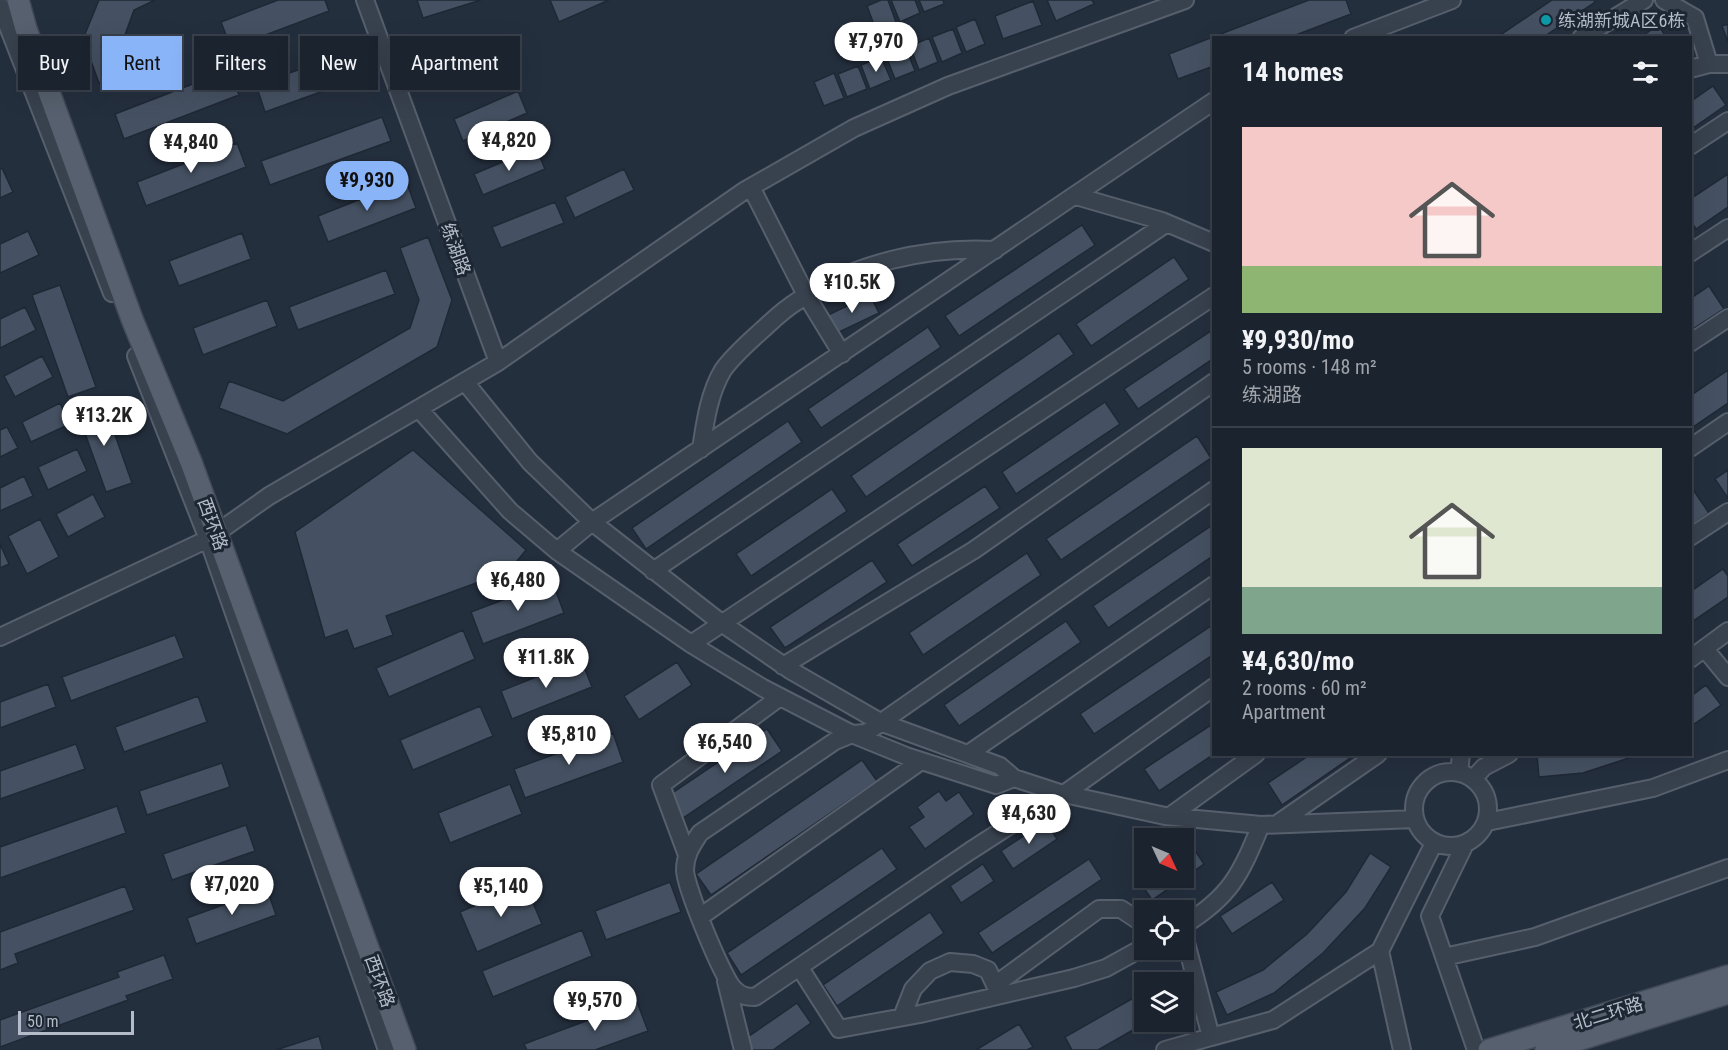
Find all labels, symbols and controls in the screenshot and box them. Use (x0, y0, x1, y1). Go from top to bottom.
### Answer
place label: 练湖新城A区6栋 (1558, 10, 1685, 31)
marker: 练湖新城A区6栋 (1539, 13, 1553, 27)
pin: ¥7,970 (827, 22, 925, 73)
text: ¥7,970 (849, 29, 903, 53)
chip: Buy (18, 36, 90, 90)
chip: Rent (102, 36, 182, 90)
chip: Filters (194, 36, 288, 90)
chip: New (300, 36, 378, 90)
chip: Apartment (390, 36, 520, 90)
icon: filters (1629, 56, 1662, 89)
text: 14 homes (1242, 57, 1344, 87)
pin: ¥4,820 (460, 121, 558, 172)
pin: ¥4,840 (142, 123, 240, 174)
text: ¥4,820 (482, 128, 536, 152)
text: ¥4,840 (164, 130, 218, 154)
pin: ¥9,930 (318, 161, 416, 212)
icon: home (1398, 166, 1506, 274)
text: ¥9,930 (340, 168, 394, 192)
street label: 练湖路 (437, 220, 475, 278)
pin: ¥10.5K (803, 263, 901, 314)
text: ¥10.5K (824, 270, 880, 294)
text: ¥9,930/mo (1242, 325, 1354, 355)
text: 5 rooms · 148 m² (1242, 355, 1377, 379)
text: 练湖路 (1242, 383, 1302, 407)
pin: ¥13.2K (55, 396, 153, 447)
text: ¥13.2K (76, 403, 132, 427)
icon: home (1398, 487, 1506, 595)
street label: 西环路 (194, 495, 232, 553)
pin: ¥6,480 (469, 561, 567, 612)
text: ¥6,480 (491, 568, 545, 592)
pin: ¥11.8K (497, 638, 595, 689)
text: ¥11.8K (518, 645, 574, 669)
text: ¥4,630/mo (1242, 646, 1354, 676)
text: 2 rooms · 60 m² (1242, 676, 1367, 700)
text: Apartment (1242, 700, 1326, 724)
pin: ¥5,810 (520, 715, 618, 766)
text: ¥5,810 (542, 722, 596, 746)
pin: ¥6,540 (676, 723, 774, 774)
text: ¥6,540 (698, 730, 752, 754)
pin: ¥4,630 (980, 794, 1078, 845)
text: ¥4,630 (1002, 801, 1056, 825)
north arrow (1134, 828, 1194, 888)
map controls (1134, 828, 1194, 1032)
pin: ¥7,020 (183, 865, 281, 916)
pin: ¥5,140 (452, 867, 550, 918)
text: ¥7,020 (205, 872, 259, 896)
text: ¥5,140 (474, 874, 528, 898)
button: locate (1134, 900, 1194, 960)
street label: 西环路 (361, 952, 399, 1010)
button: layers (1134, 972, 1194, 1032)
pin: ¥9,570 (546, 981, 644, 1032)
text: ¥9,570 (568, 988, 622, 1012)
street label: 北二环路 (1571, 992, 1645, 1034)
scale bar (18, 1008, 134, 1036)
text: 50 m (27, 1012, 59, 1031)

